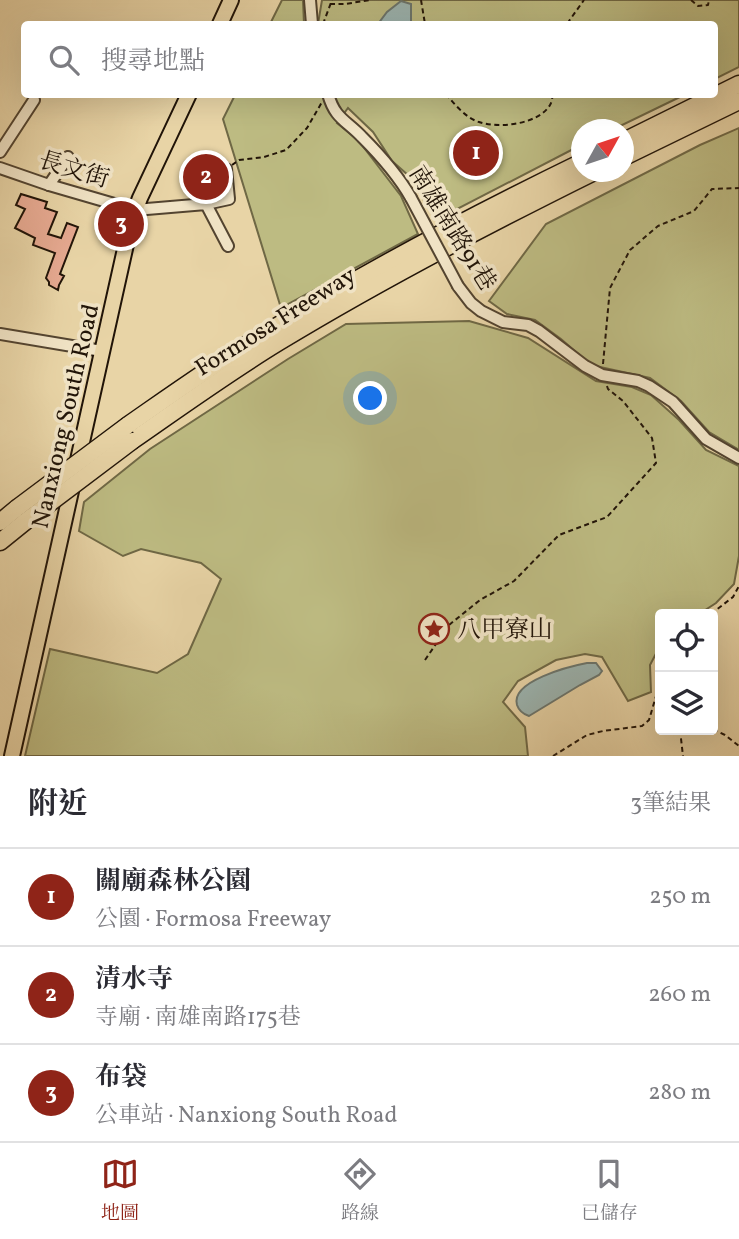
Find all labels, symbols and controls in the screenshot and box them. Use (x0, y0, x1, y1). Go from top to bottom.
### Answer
search box (21, 21, 718, 98)
icon: search (45, 41, 83, 79)
text: 搜尋地點 (101, 44, 205, 80)
north arrow (571, 119, 634, 182)
pin: 1 (453, 127, 499, 179)
street label: 長文街 (34, 144, 113, 198)
pin: 2 (183, 151, 229, 203)
street label: 南雄南路91巷 (399, 160, 503, 298)
pin: 3 (98, 198, 144, 250)
street label: Formosa Freeway (189, 259, 363, 386)
street label: Nanxiong South Road (25, 301, 109, 532)
your location (353, 381, 387, 415)
map controls (655, 609, 718, 735)
button: locate (655, 609, 718, 672)
place icon: 八甲寮山 (417, 612, 451, 646)
place label: 八甲寮山 (457, 614, 553, 648)
button: layers (655, 672, 718, 735)
text: 附近 (28, 784, 88, 826)
text: 3筆結果 (630, 788, 711, 820)
text: 關廟森林公園 (95, 864, 251, 900)
text: 1 (46, 881, 56, 913)
text: 250 m (649, 881, 711, 913)
text: 公園 · Formosa Freeway (95, 904, 331, 936)
text: 清水寺 (95, 962, 173, 998)
text: 2 (45, 979, 57, 1011)
text: 260 m (648, 979, 711, 1011)
text: 寺廟 · 南雄南路175巷 (95, 1002, 301, 1034)
text: 布袋 (95, 1060, 147, 1096)
text: 3 (45, 1077, 57, 1109)
text: 280 m (648, 1077, 711, 1109)
text: 公車站 · Nanxiong South Road (95, 1100, 397, 1132)
tab: 地圖 (101, 1155, 139, 1227)
tab: 路線 (341, 1155, 379, 1227)
tab: 已儲存 (581, 1155, 638, 1227)

